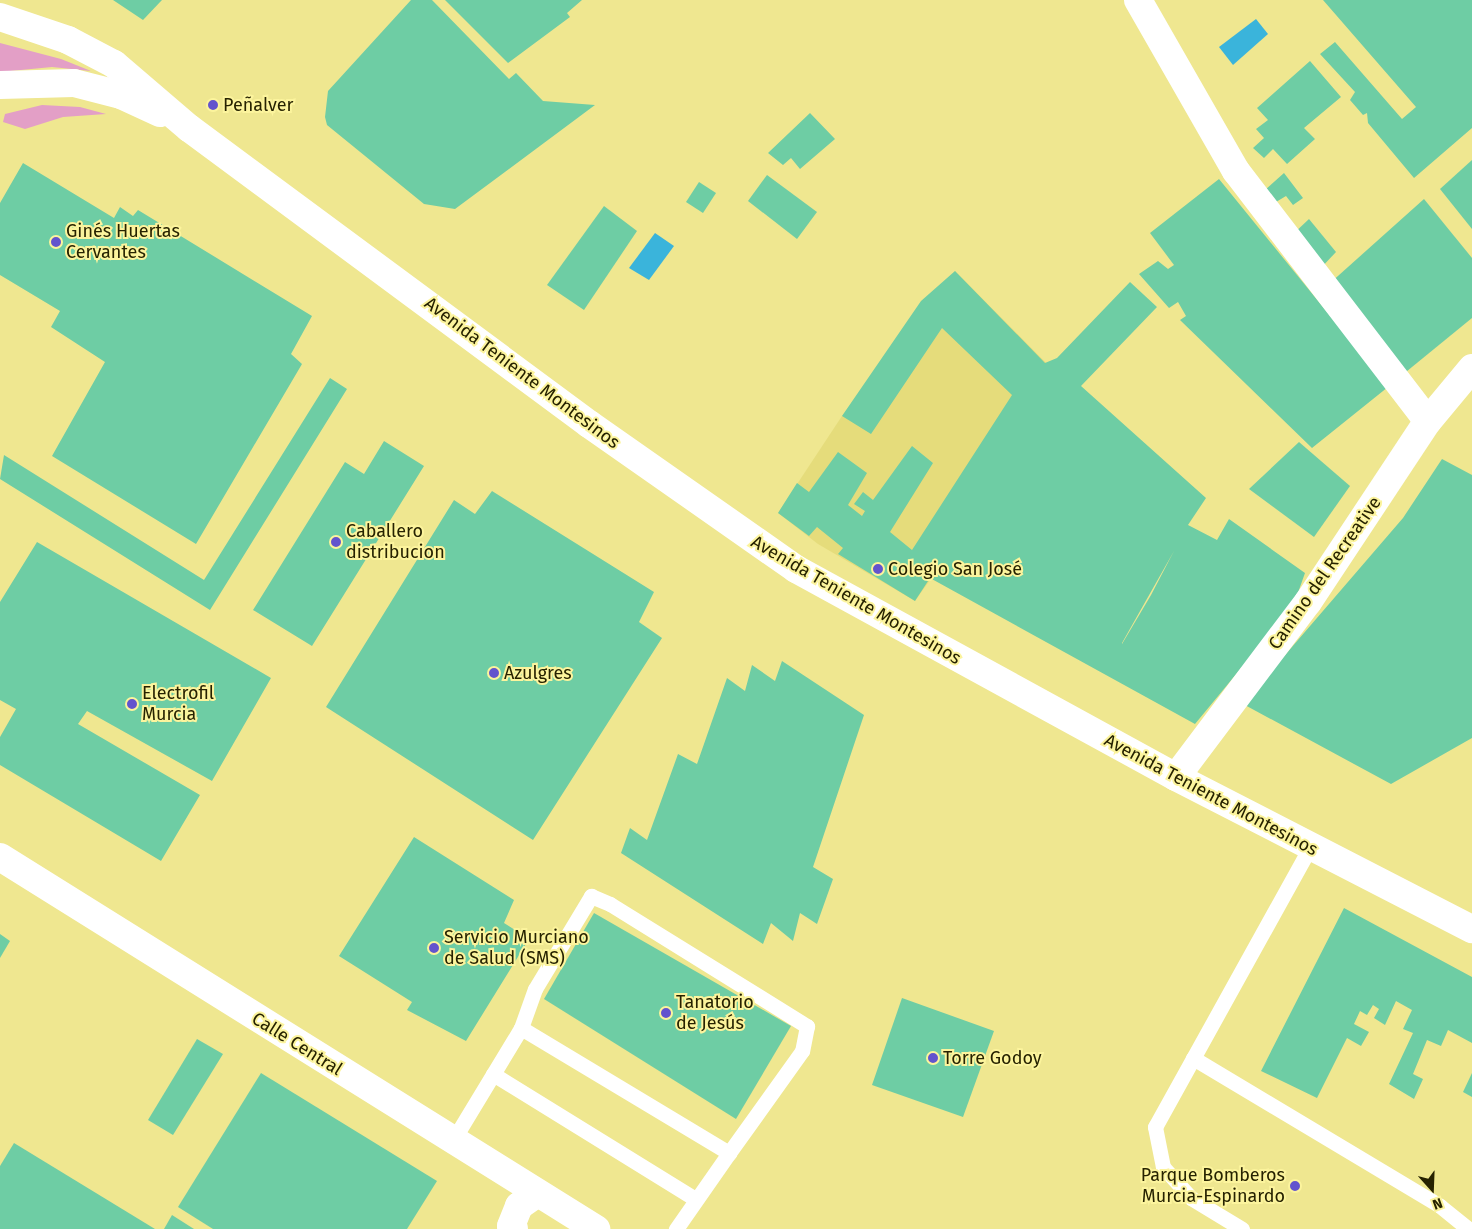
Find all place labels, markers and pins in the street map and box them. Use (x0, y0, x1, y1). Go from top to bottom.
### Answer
place label: Peñalver (223, 94, 294, 116)
marker: Peñalver (207, 99, 219, 111)
place label: Ginés Huertas Cervantes (66, 221, 180, 264)
marker: Ginés Huertas Cervantes (50, 236, 62, 248)
place label: Caballero distribucion (346, 521, 445, 564)
marker: Caballero distribucion (330, 536, 342, 548)
place label: Colegio San José (888, 558, 1022, 580)
marker: Colegio San José (872, 563, 884, 575)
place label: Azulgres (504, 662, 572, 684)
marker: Azulgres (488, 667, 500, 679)
place label: Electrofil Murcia (142, 683, 214, 726)
marker: Electrofil Murcia (126, 698, 138, 710)
place label: Servicio Murciano de Salud (SMS) (444, 927, 589, 970)
marker: Servicio Murciano de Salud (SMS) (428, 942, 440, 954)
place label: Tanatorio de Jesús (676, 992, 754, 1034)
marker: Tanatorio de Jesús (660, 1007, 672, 1019)
place label: Torre Godoy (943, 1047, 1042, 1069)
marker: Torre Godoy (927, 1052, 939, 1064)
place label: Parque Bomberos Murcia-Espinardo (1141, 1165, 1285, 1208)
marker: Parque Bomberos Murcia-Espinardo (1289, 1180, 1301, 1192)

